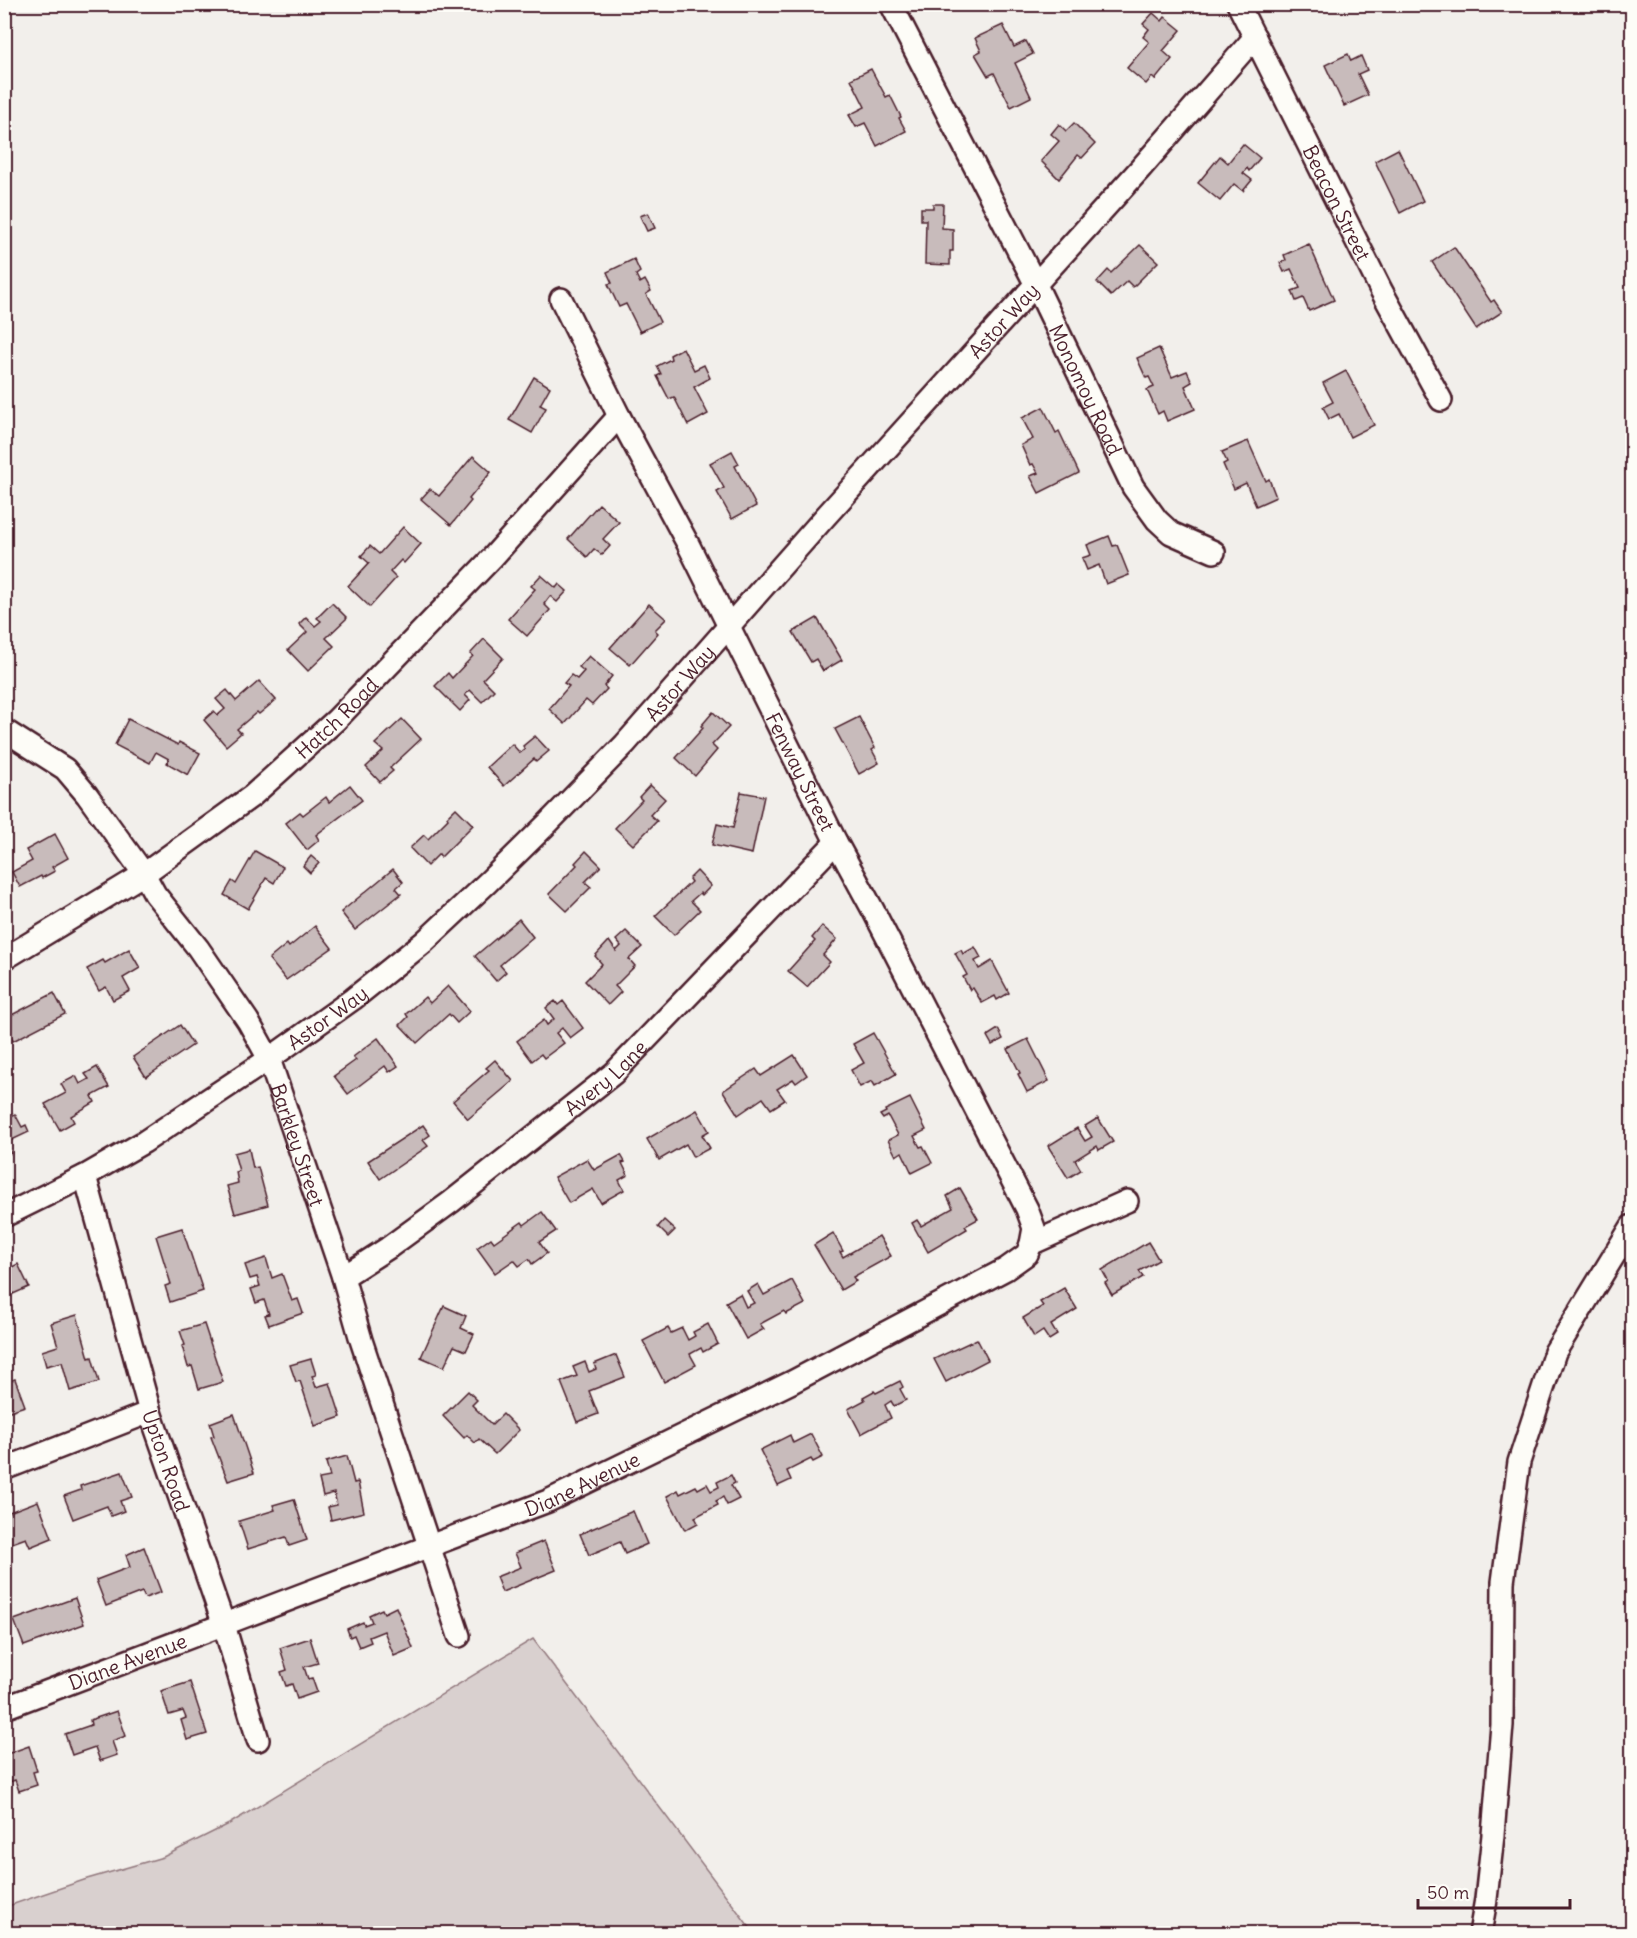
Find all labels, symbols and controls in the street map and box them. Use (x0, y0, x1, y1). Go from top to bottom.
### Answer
street label: Beacon Street (1298, 141, 1377, 265)
street label: Astor Way (963, 277, 1044, 363)
street label: Monomoy Road (1044, 320, 1128, 459)
street label: Astor Way (639, 639, 719, 726)
street label: Hatch Road (290, 672, 383, 764)
street label: Fenway Street (761, 708, 841, 835)
street label: Astor Way (282, 980, 372, 1055)
street label: Avery Lane (559, 1034, 652, 1120)
street label: Barkley Street (266, 1080, 330, 1209)
street label: Upton Road (138, 1406, 196, 1515)
street label: Diane Avenue (521, 1446, 643, 1521)
street label: Diane Avenue (65, 1627, 190, 1695)
scale bar (1418, 1872, 1570, 1910)
text: 50 m (1427, 1881, 1469, 1904)

